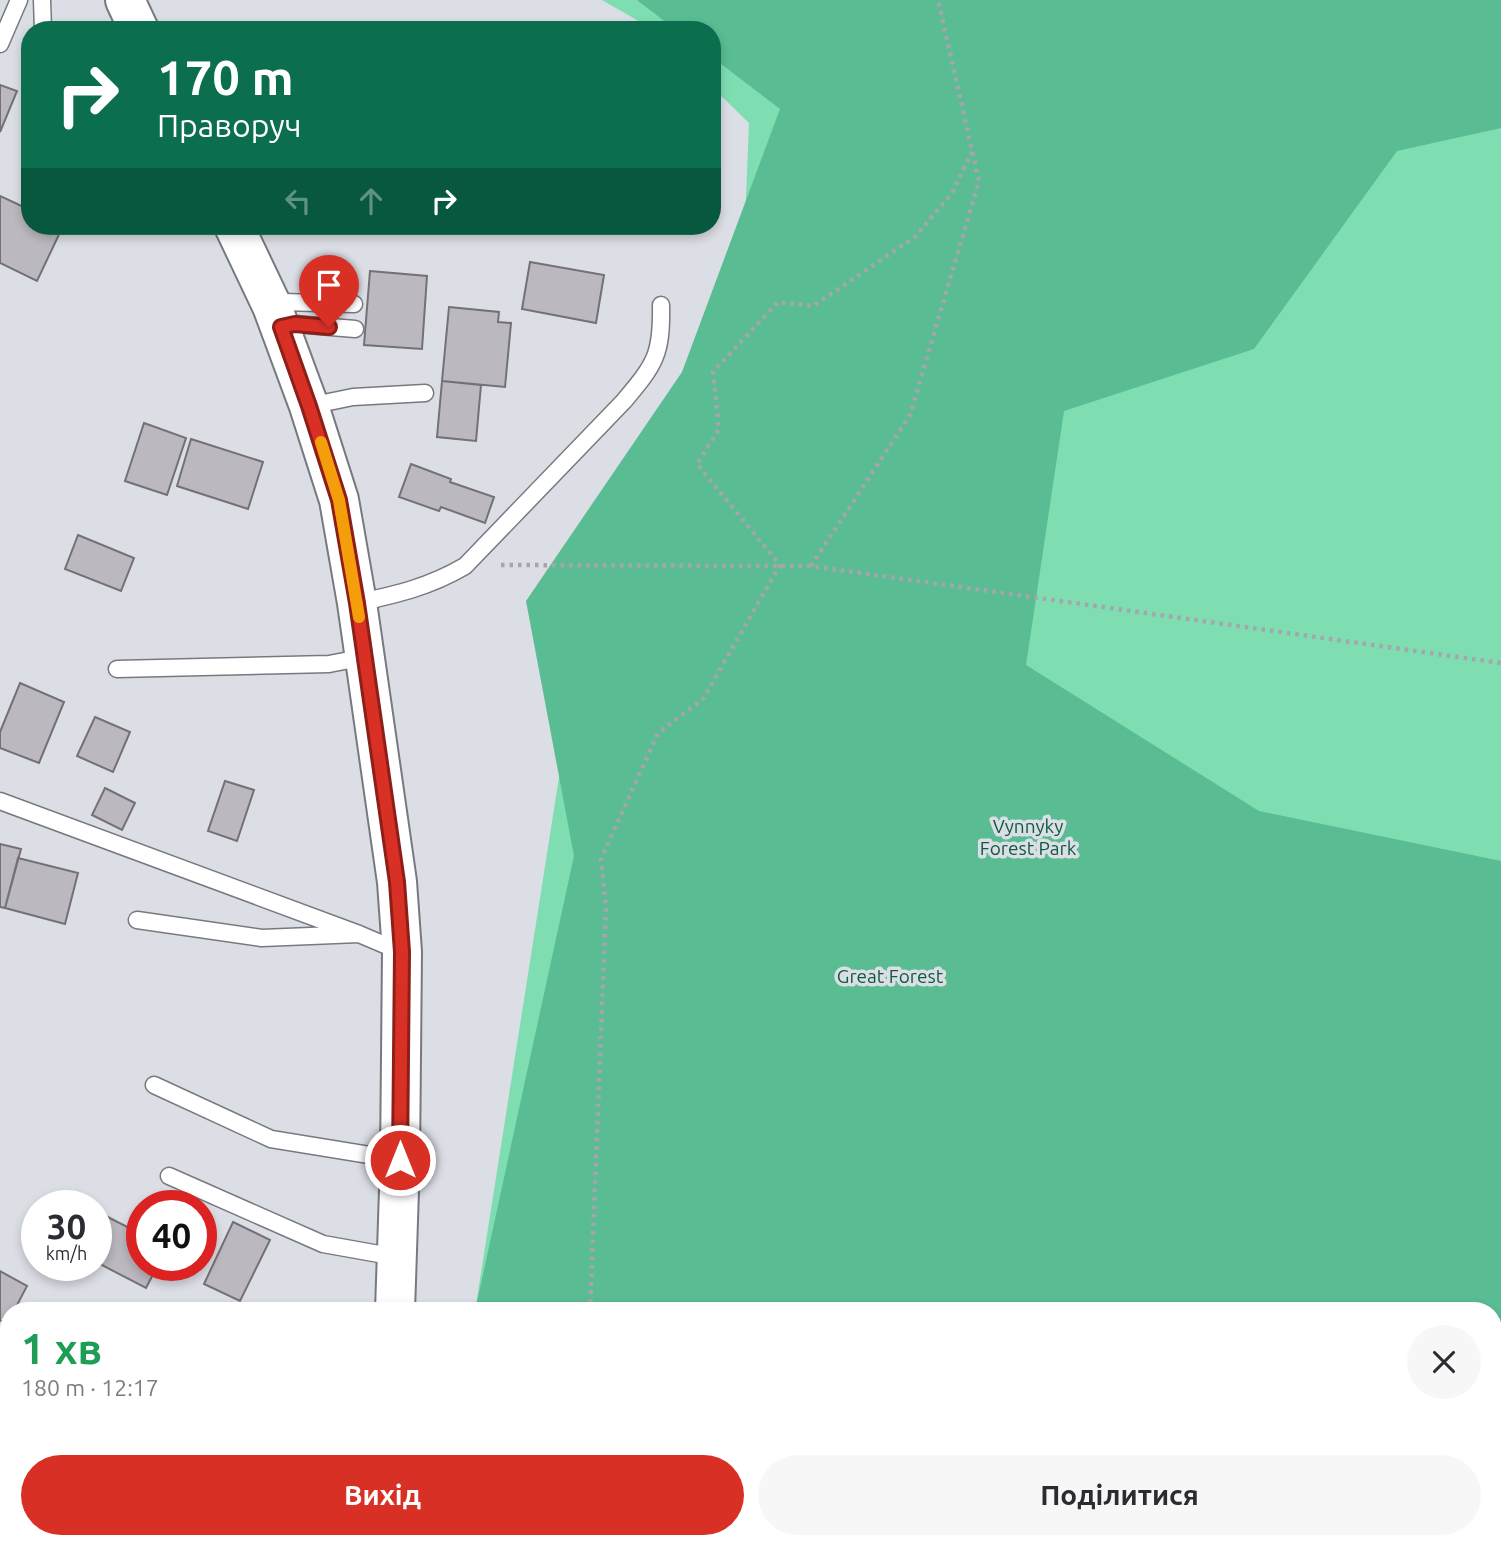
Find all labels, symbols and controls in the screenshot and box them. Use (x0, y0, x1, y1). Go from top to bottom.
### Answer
icon: right (42, 49, 133, 140)
text: 170 m (157, 49, 294, 104)
text: Праворуч (157, 107, 302, 143)
icon: left (279, 182, 317, 220)
icon: ahead (352, 182, 390, 220)
icon: right (425, 182, 463, 220)
pin (299, 255, 359, 327)
icon: arrive (310, 266, 348, 304)
park label: Vynnyky Forest Park (980, 815, 1077, 859)
park label: Great Forest (837, 965, 944, 987)
position arrow (363, 1123, 437, 1197)
speed limit sign: 40 (126, 1190, 217, 1281)
text: 30 (47, 1206, 86, 1246)
text: km/h (46, 1243, 87, 1263)
text: 1 хв (21, 1325, 102, 1372)
button: close (1407, 1325, 1481, 1399)
text: 180 m · 12:17 (21, 1375, 159, 1400)
button: Вихід (21, 1455, 744, 1535)
button: Поділитися (758, 1455, 1481, 1535)

